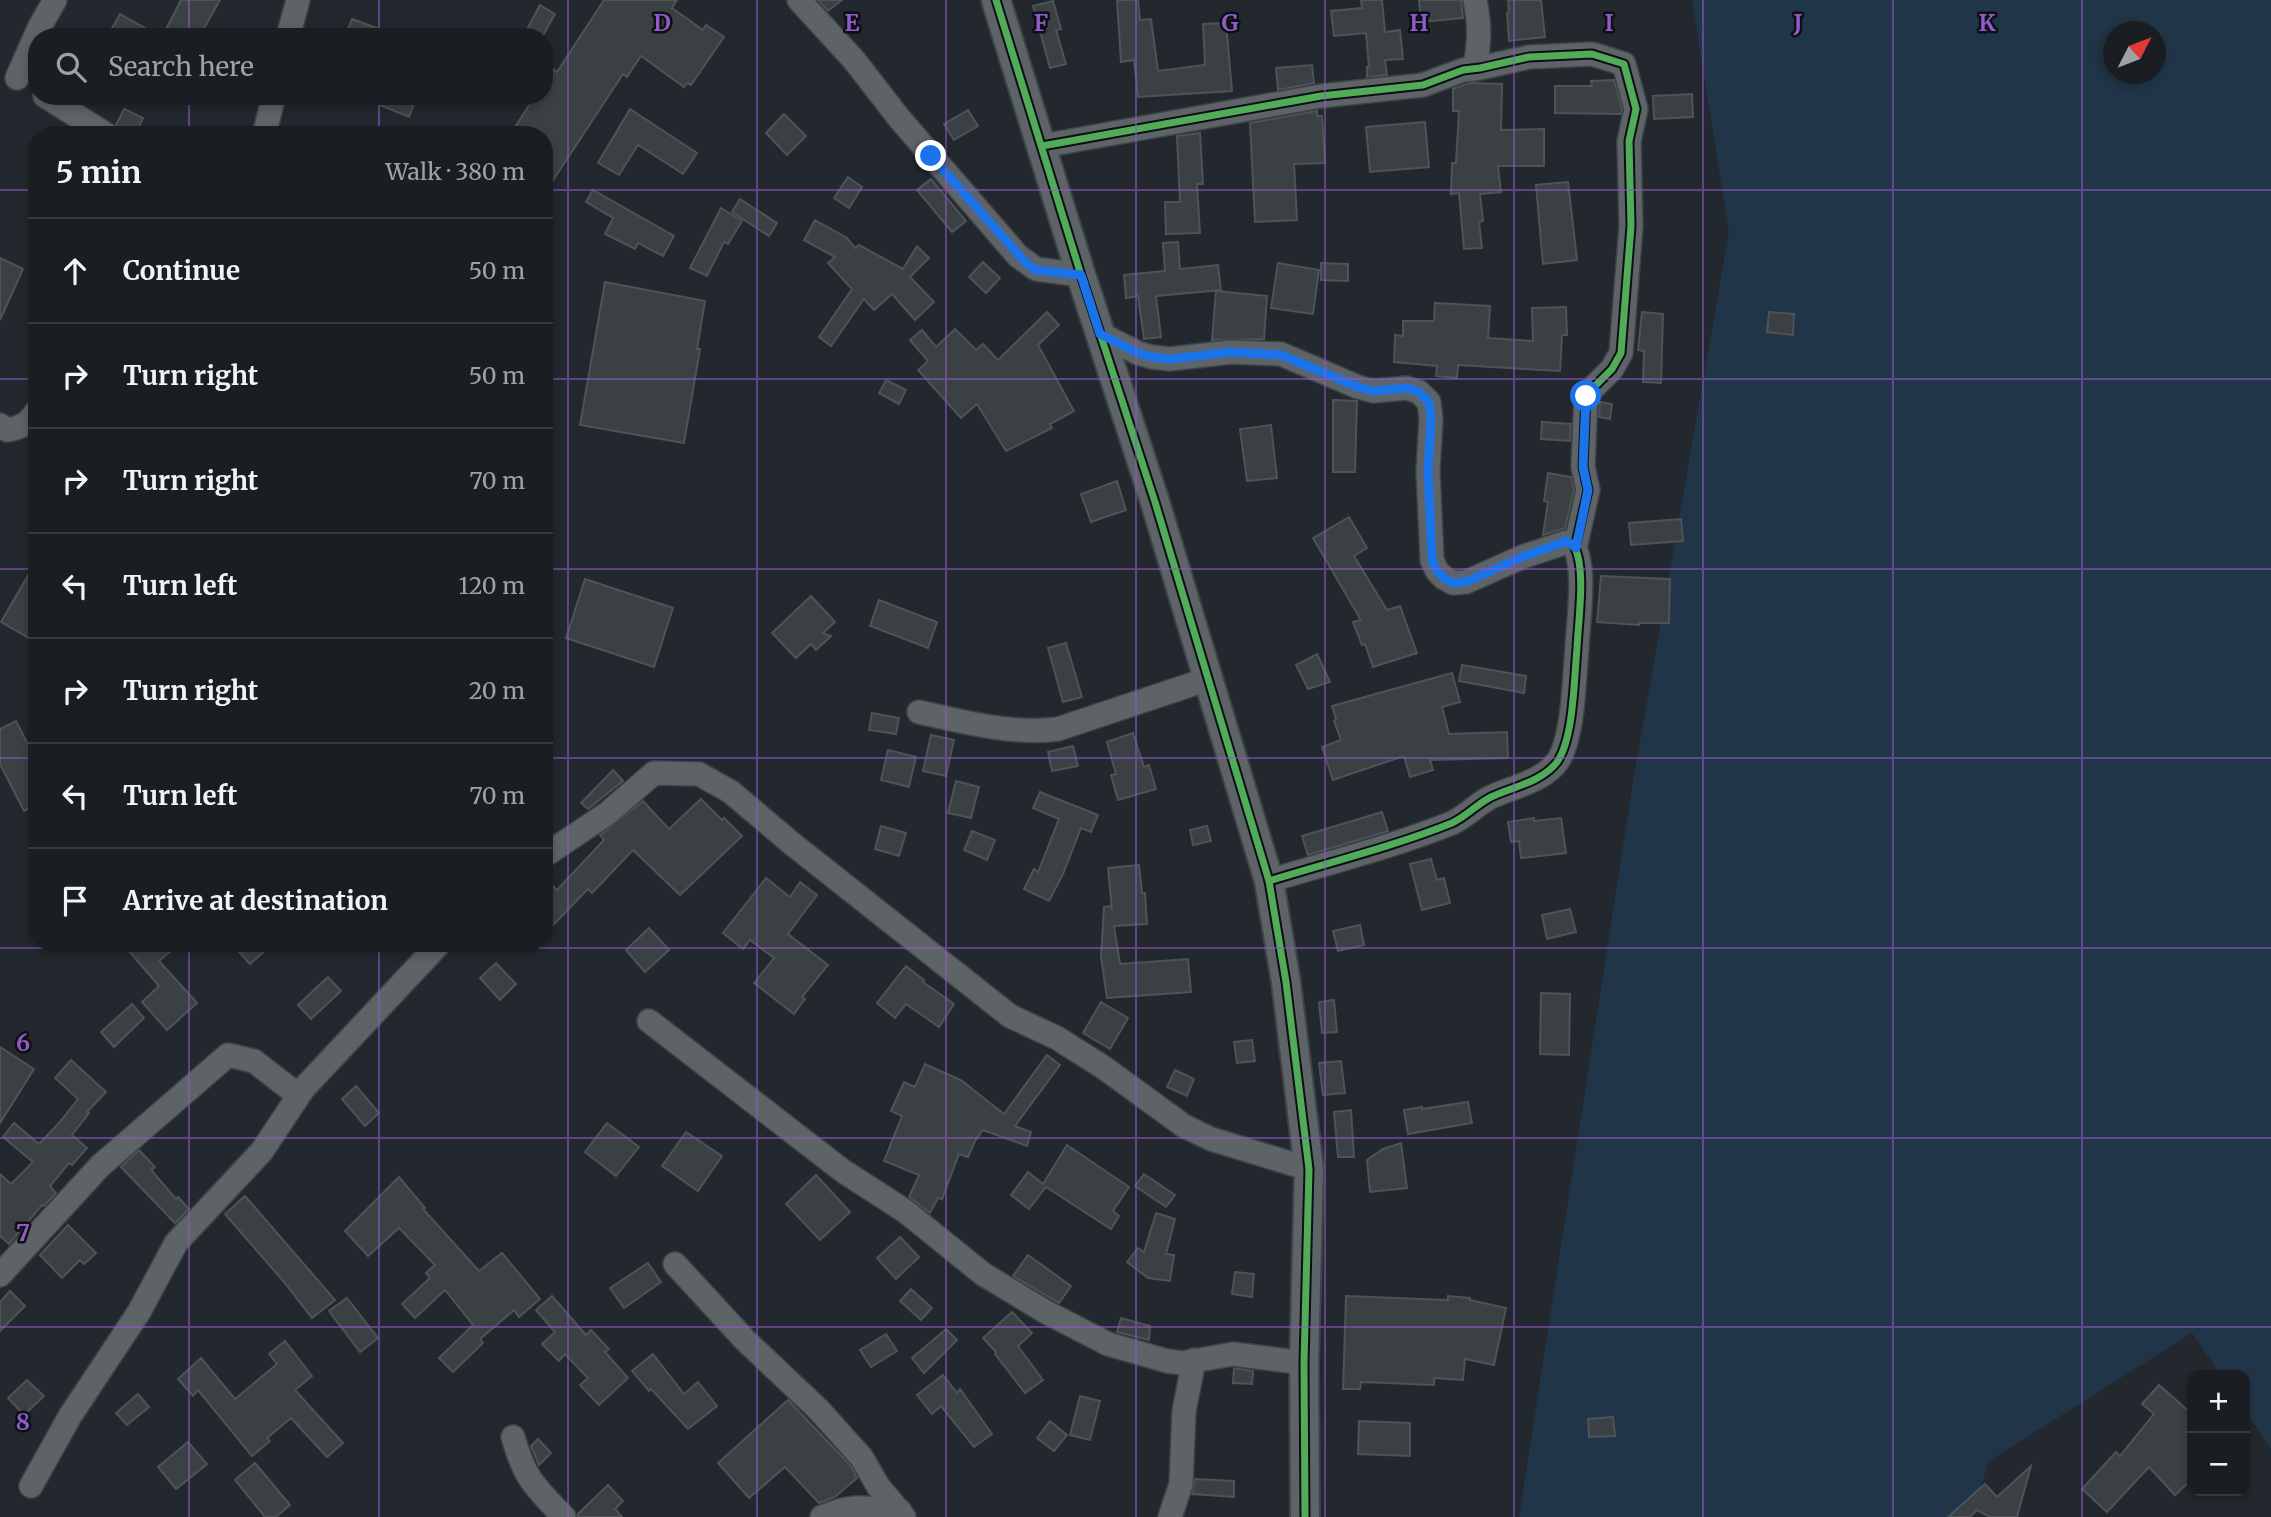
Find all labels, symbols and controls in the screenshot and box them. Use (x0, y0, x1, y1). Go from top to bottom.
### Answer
text: D (653, 8, 671, 37)
text: E (844, 8, 860, 37)
text: F (1034, 8, 1048, 37)
text: G (1222, 8, 1239, 37)
text: H (1410, 8, 1429, 37)
text: I (1604, 8, 1614, 37)
text: J (1792, 8, 1803, 37)
text: K (1978, 8, 1996, 37)
north arrow (2103, 21, 2166, 84)
search box (28, 28, 553, 105)
icon: search (52, 48, 90, 86)
text: Search here (108, 50, 254, 83)
route end (915, 140, 946, 171)
text: 5 min (56, 153, 141, 191)
text: Walk · 380 m (386, 157, 525, 186)
icon: ahead (56, 252, 94, 290)
text: Continue (123, 254, 240, 287)
text: 50 m (469, 256, 525, 285)
icon: right (56, 357, 94, 395)
text: Turn right (123, 359, 258, 392)
text: 50 m (469, 361, 525, 390)
route start (1570, 380, 1601, 411)
icon: right (56, 462, 94, 500)
text: Turn right (123, 464, 258, 497)
text: 70 m (469, 466, 525, 495)
icon: left (56, 567, 94, 605)
text: Turn left (123, 569, 237, 602)
text: 120 m (459, 571, 525, 600)
icon: right (56, 672, 94, 710)
text: Turn right (123, 674, 258, 707)
text: 20 m (469, 676, 525, 705)
icon: left (56, 777, 94, 815)
text: Turn left (123, 779, 237, 812)
text: 70 m (469, 781, 525, 810)
icon: arrive (56, 882, 94, 920)
text: Arrive at destination (123, 884, 388, 917)
text: 6 (16, 1028, 30, 1057)
text: 7 (16, 1218, 30, 1247)
map controls (2187, 1370, 2250, 1496)
button: + (2187, 1370, 2250, 1433)
text: 8 (16, 1407, 30, 1436)
button: − (2187, 1433, 2250, 1496)

